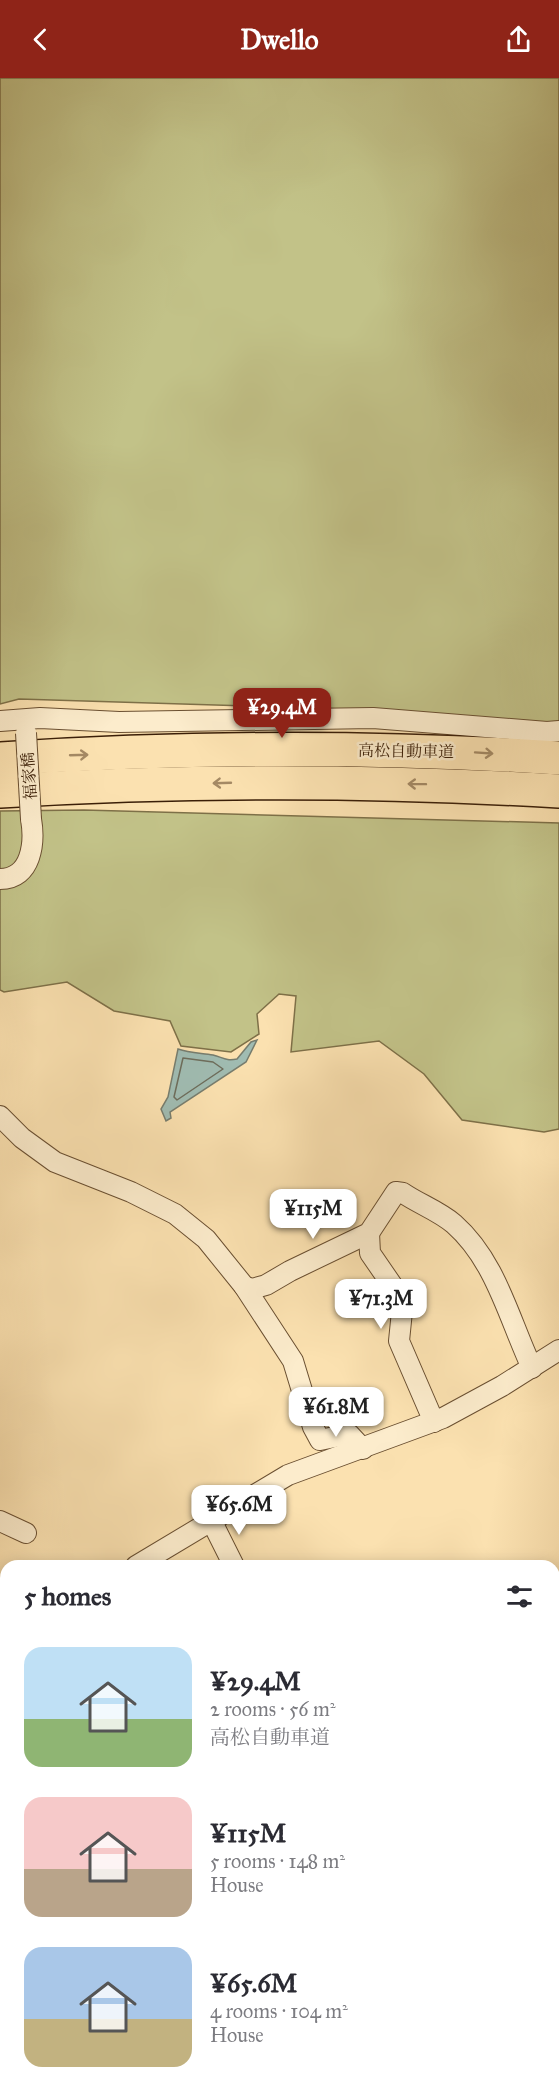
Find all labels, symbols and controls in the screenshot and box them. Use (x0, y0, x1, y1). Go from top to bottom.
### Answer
icon: back (24, 23, 57, 56)
text: Dwello (240, 23, 319, 56)
icon: share (502, 23, 535, 56)
pin: ¥29.4M (233, 688, 331, 739)
text: ¥29.4M (247, 695, 317, 719)
street label: 高松自動車道 (358, 741, 454, 761)
one-way arrow (474, 748, 494, 759)
one-way arrow (69, 749, 89, 761)
street label: 福家橋 (18, 751, 40, 801)
one-way arrow (212, 777, 232, 788)
one-way arrow (407, 778, 427, 790)
pin: ¥115M (271, 1189, 355, 1240)
text: ¥115M (284, 1196, 342, 1220)
pin: ¥71.3M (332, 1279, 430, 1330)
text: ¥71.3M (349, 1286, 413, 1310)
pin: ¥61.8M (287, 1387, 385, 1438)
text: ¥61.8M (303, 1394, 369, 1418)
pin: ¥65.6M (190, 1485, 288, 1536)
text: ¥65.6M (205, 1492, 273, 1516)
text: 5 homes (24, 1580, 111, 1612)
icon: filters (503, 1580, 536, 1613)
text: ¥29.4M (210, 1665, 301, 1697)
icon: home (72, 1671, 144, 1743)
text: 2 rooms · 56 m² (210, 1697, 336, 1721)
text: 高松自動車道 (210, 1725, 330, 1749)
text: ¥115M (210, 1817, 286, 1849)
icon: home (72, 1821, 144, 1893)
text: 5 rooms · 148 m² (210, 1849, 345, 1873)
text: House (210, 1873, 264, 1897)
text: ¥65.6M (210, 1967, 297, 1999)
icon: home (72, 1971, 144, 2043)
text: 4 rooms · 104 m² (210, 1999, 348, 2023)
text: House (210, 2023, 264, 2047)

